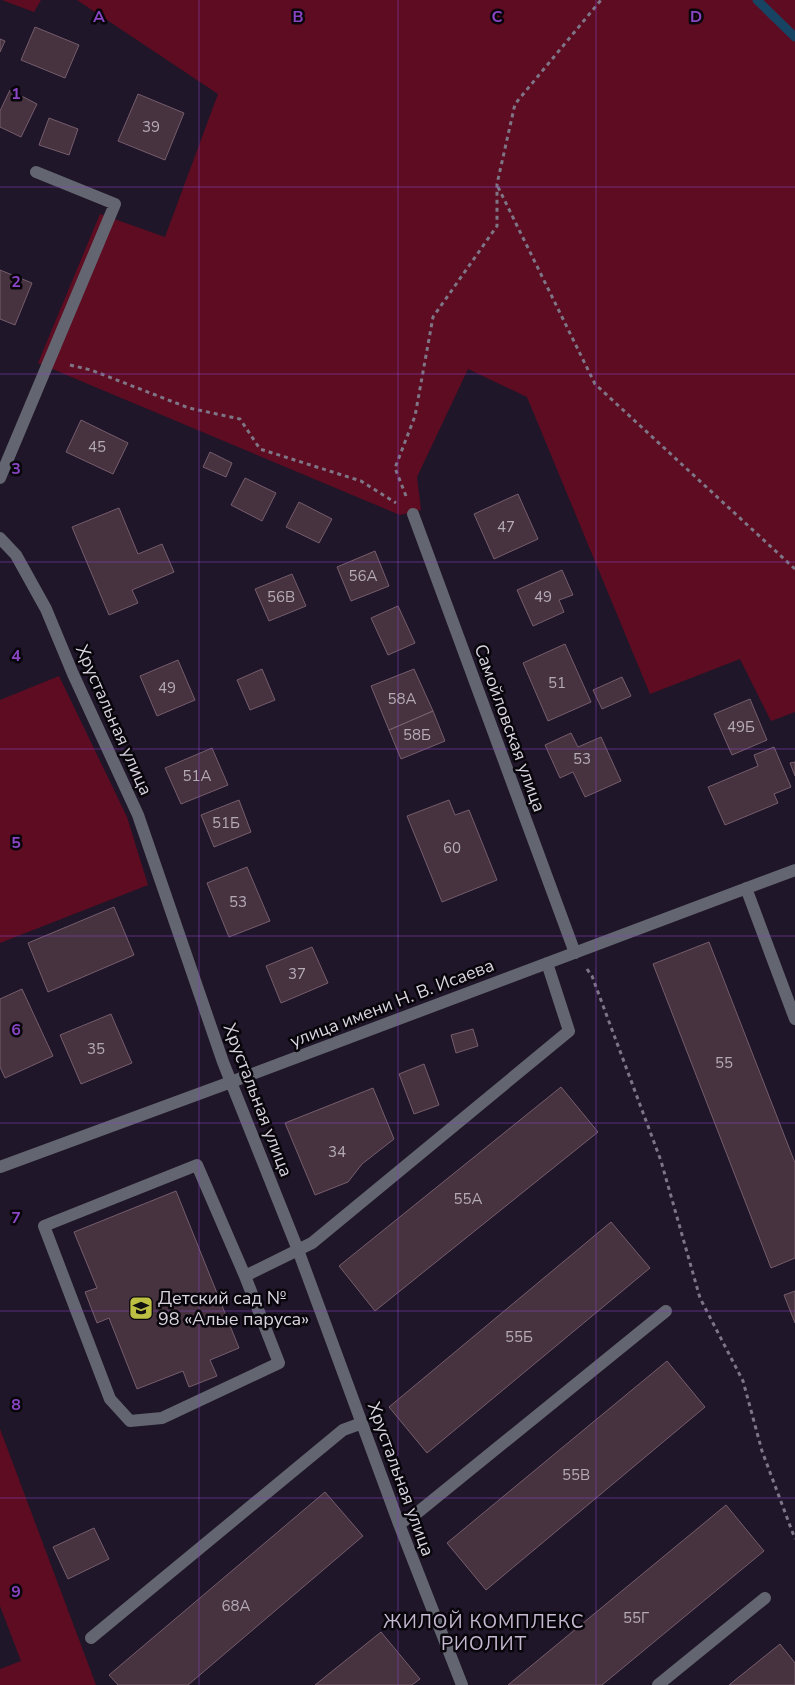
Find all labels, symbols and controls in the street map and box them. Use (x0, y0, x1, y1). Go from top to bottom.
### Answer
text: A (93, 6, 105, 28)
text: B (292, 6, 304, 28)
text: C (492, 6, 503, 28)
text: D (690, 6, 702, 28)
text: 1 (11, 83, 21, 105)
house number: 39 (142, 117, 160, 137)
text: 2 (11, 271, 21, 293)
house number: 45 (88, 437, 106, 457)
text: 3 (11, 458, 21, 480)
house number: 47 (497, 517, 515, 537)
house number: 56А (349, 566, 378, 586)
house number: 56В (267, 587, 295, 607)
house number: 49 (534, 587, 552, 607)
street label: Хрустальная улица (70, 641, 158, 799)
street label: Самойловская улица (468, 641, 552, 815)
text: 4 (11, 645, 21, 667)
house number: 51 (548, 673, 566, 693)
house number: 49 (158, 678, 176, 698)
house number: 58А (388, 689, 417, 709)
house number: 49Б (727, 717, 755, 737)
house number: 58Б (403, 725, 431, 745)
house number: 53 (573, 749, 591, 769)
house number: 51А (183, 766, 212, 786)
house number: 51Б (212, 813, 240, 833)
text: 5 (11, 832, 21, 854)
house number: 60 (443, 838, 461, 858)
house number: 53 (229, 892, 247, 912)
street label: улица имени Н. В. Исаева (287, 953, 497, 1053)
house number: 37 (288, 964, 306, 984)
text: 6 (11, 1019, 21, 1041)
street label: Хрустальная улица (218, 1020, 298, 1180)
house number: 35 (87, 1039, 105, 1059)
house number: 55 (715, 1053, 733, 1073)
house number: 34 (328, 1142, 346, 1162)
house number: 55А (454, 1189, 483, 1209)
text: 7 (11, 1207, 21, 1229)
place label: Детский сад № 98 «Алые паруса» (158, 1286, 309, 1331)
school or university icon: Детский сад № 98 «Алые паруса» (128, 1295, 154, 1321)
house number: 55Б (505, 1327, 533, 1347)
text: 8 (11, 1394, 21, 1416)
street label: Хрустальная улица (362, 1399, 440, 1559)
house number: 55В (562, 1465, 590, 1485)
text: 9 (11, 1581, 21, 1603)
house number: 68А (222, 1596, 251, 1616)
house number: 55Г (623, 1608, 649, 1628)
district label: ЖИЛОЙ КОМПЛЕКС РИОЛИТ (383, 1609, 585, 1657)

